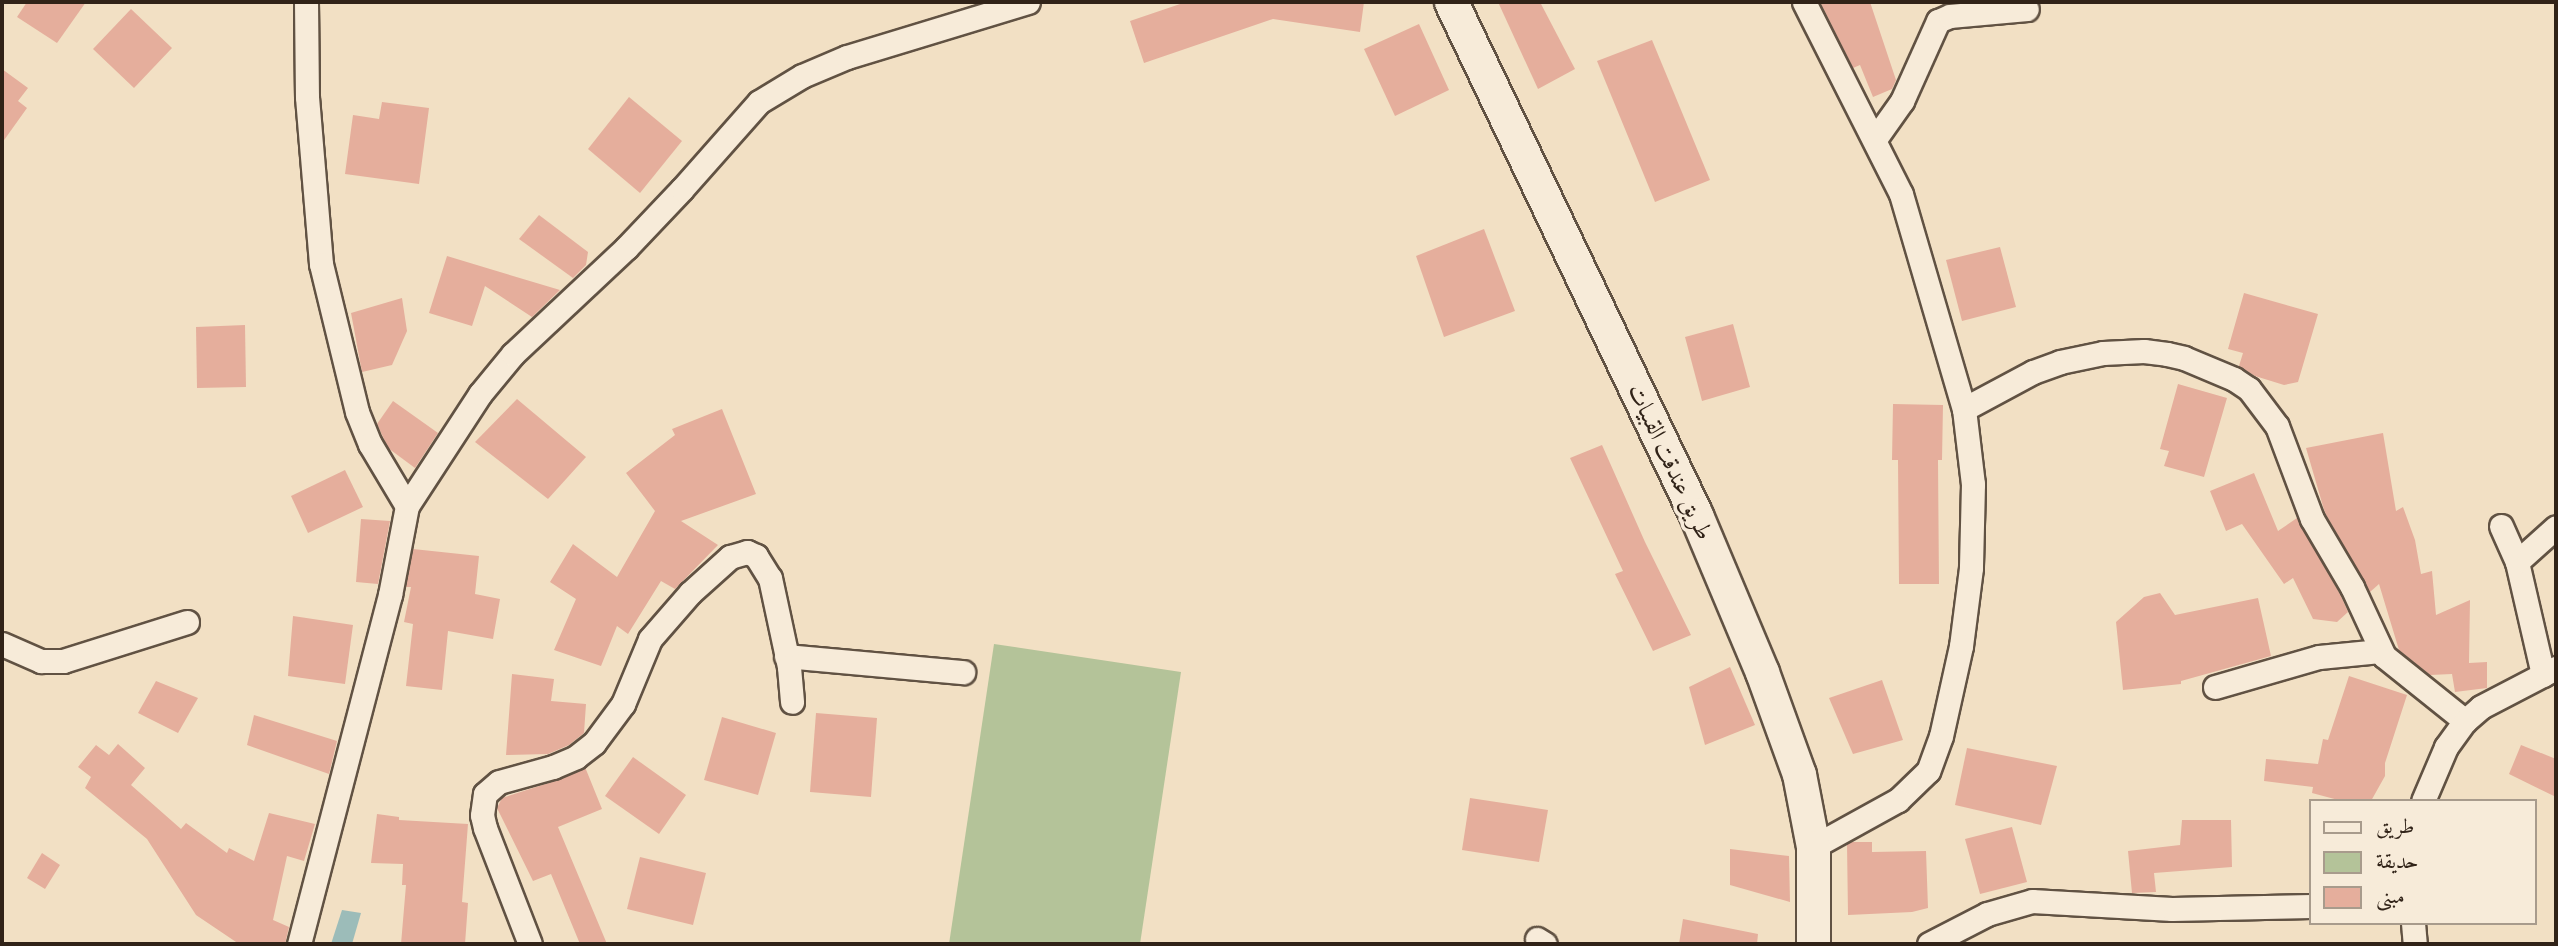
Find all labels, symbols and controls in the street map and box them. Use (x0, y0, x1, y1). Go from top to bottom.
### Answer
street label: طريق عندقت القبيات (1621, 379, 1719, 545)
legend (2310, 799, 2537, 925)
text: طريق (2376, 813, 2414, 840)
text: حديقة (2376, 848, 2419, 875)
text: مبنى (2376, 883, 2405, 910)

